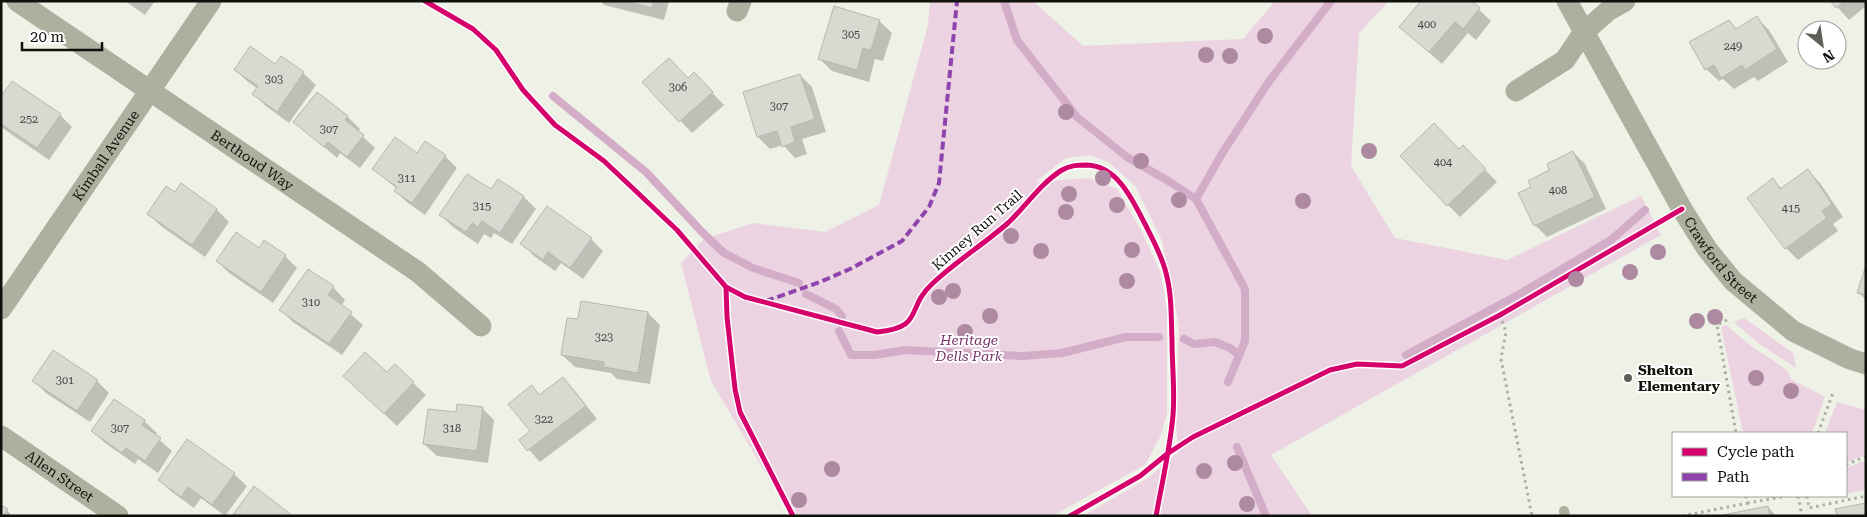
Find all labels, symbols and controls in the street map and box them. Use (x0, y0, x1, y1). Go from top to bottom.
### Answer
house number: 400 (1418, 18, 1436, 31)
scale bar (22, 20, 102, 52)
north arrow (1797, 20, 1847, 70)
text: 20 m (30, 28, 65, 46)
house number: 305 (842, 28, 860, 41)
house number: 249 (1724, 40, 1742, 53)
text: N (1820, 47, 1837, 66)
house number: 303 (265, 73, 283, 86)
house number: 306 (669, 81, 687, 94)
house number: 307 (770, 100, 788, 113)
street label: Kimball Avenue (69, 107, 142, 204)
house number: 252 (20, 113, 38, 126)
house number: 307 (320, 123, 338, 136)
street label: Berthoud Way (208, 126, 297, 194)
house number: 404 (1434, 156, 1453, 169)
house number: 311 (398, 172, 416, 185)
house number: 408 (1549, 184, 1567, 197)
street label: Kinney Run Trail (929, 186, 1026, 273)
house number: 315 (473, 200, 491, 213)
house number: 415 (1782, 202, 1800, 215)
street label: Crawford Street (1681, 214, 1761, 306)
house number: 310 (302, 296, 320, 309)
house number: 323 (595, 331, 613, 344)
park label: Heritage Dells Park (935, 332, 1003, 364)
place label: Shelton Elementary (1638, 362, 1720, 394)
marker: Shelton Elementary (1622, 372, 1634, 384)
house number: 301 (56, 374, 74, 387)
house number: 322 (535, 413, 553, 426)
house number: 307 (111, 422, 129, 435)
house number: 318 (443, 422, 461, 435)
legend (1672, 432, 1847, 497)
text: Cycle path (1717, 443, 1795, 461)
street label: Allen Street (22, 447, 97, 505)
text: Path (1717, 468, 1750, 486)

